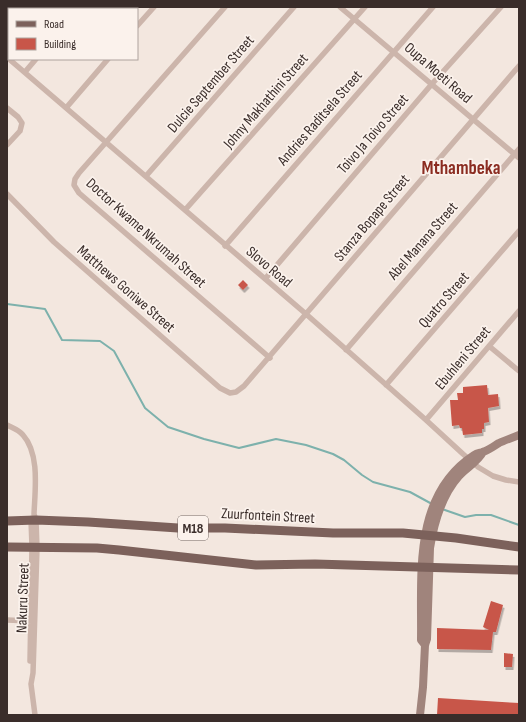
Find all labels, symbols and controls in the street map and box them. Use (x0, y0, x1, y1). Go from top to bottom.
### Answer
legend (8, 8, 138, 60)
text: Road (44, 17, 64, 32)
street label: Dulcie September Street (163, 31, 259, 137)
text: Building (44, 37, 76, 52)
street label: Oupa Moeti Road (400, 38, 476, 108)
street label: Johny Makhathini Street (219, 49, 313, 153)
street label: Andries Raditsela Street (273, 66, 367, 170)
street label: Toivo Ja Toivo Street (333, 90, 413, 178)
district label: Mthambeka (421, 157, 501, 180)
street label: Stanza Bopape Street (330, 170, 414, 265)
street label: Doctor Kwame Nkrumah Street (82, 174, 210, 292)
street label: Abel Manana Street (383, 198, 462, 285)
street label: Matthews Goniwe Street (73, 241, 179, 337)
street label: Slovo Road (242, 242, 296, 292)
street label: Quatro Street (414, 268, 474, 332)
street label: Ebuhleni Street (431, 322, 495, 394)
street label: Zuurfontein Street (221, 504, 316, 528)
road number: M18 (178, 516, 208, 540)
street label: Nakuru Street (12, 562, 34, 633)

